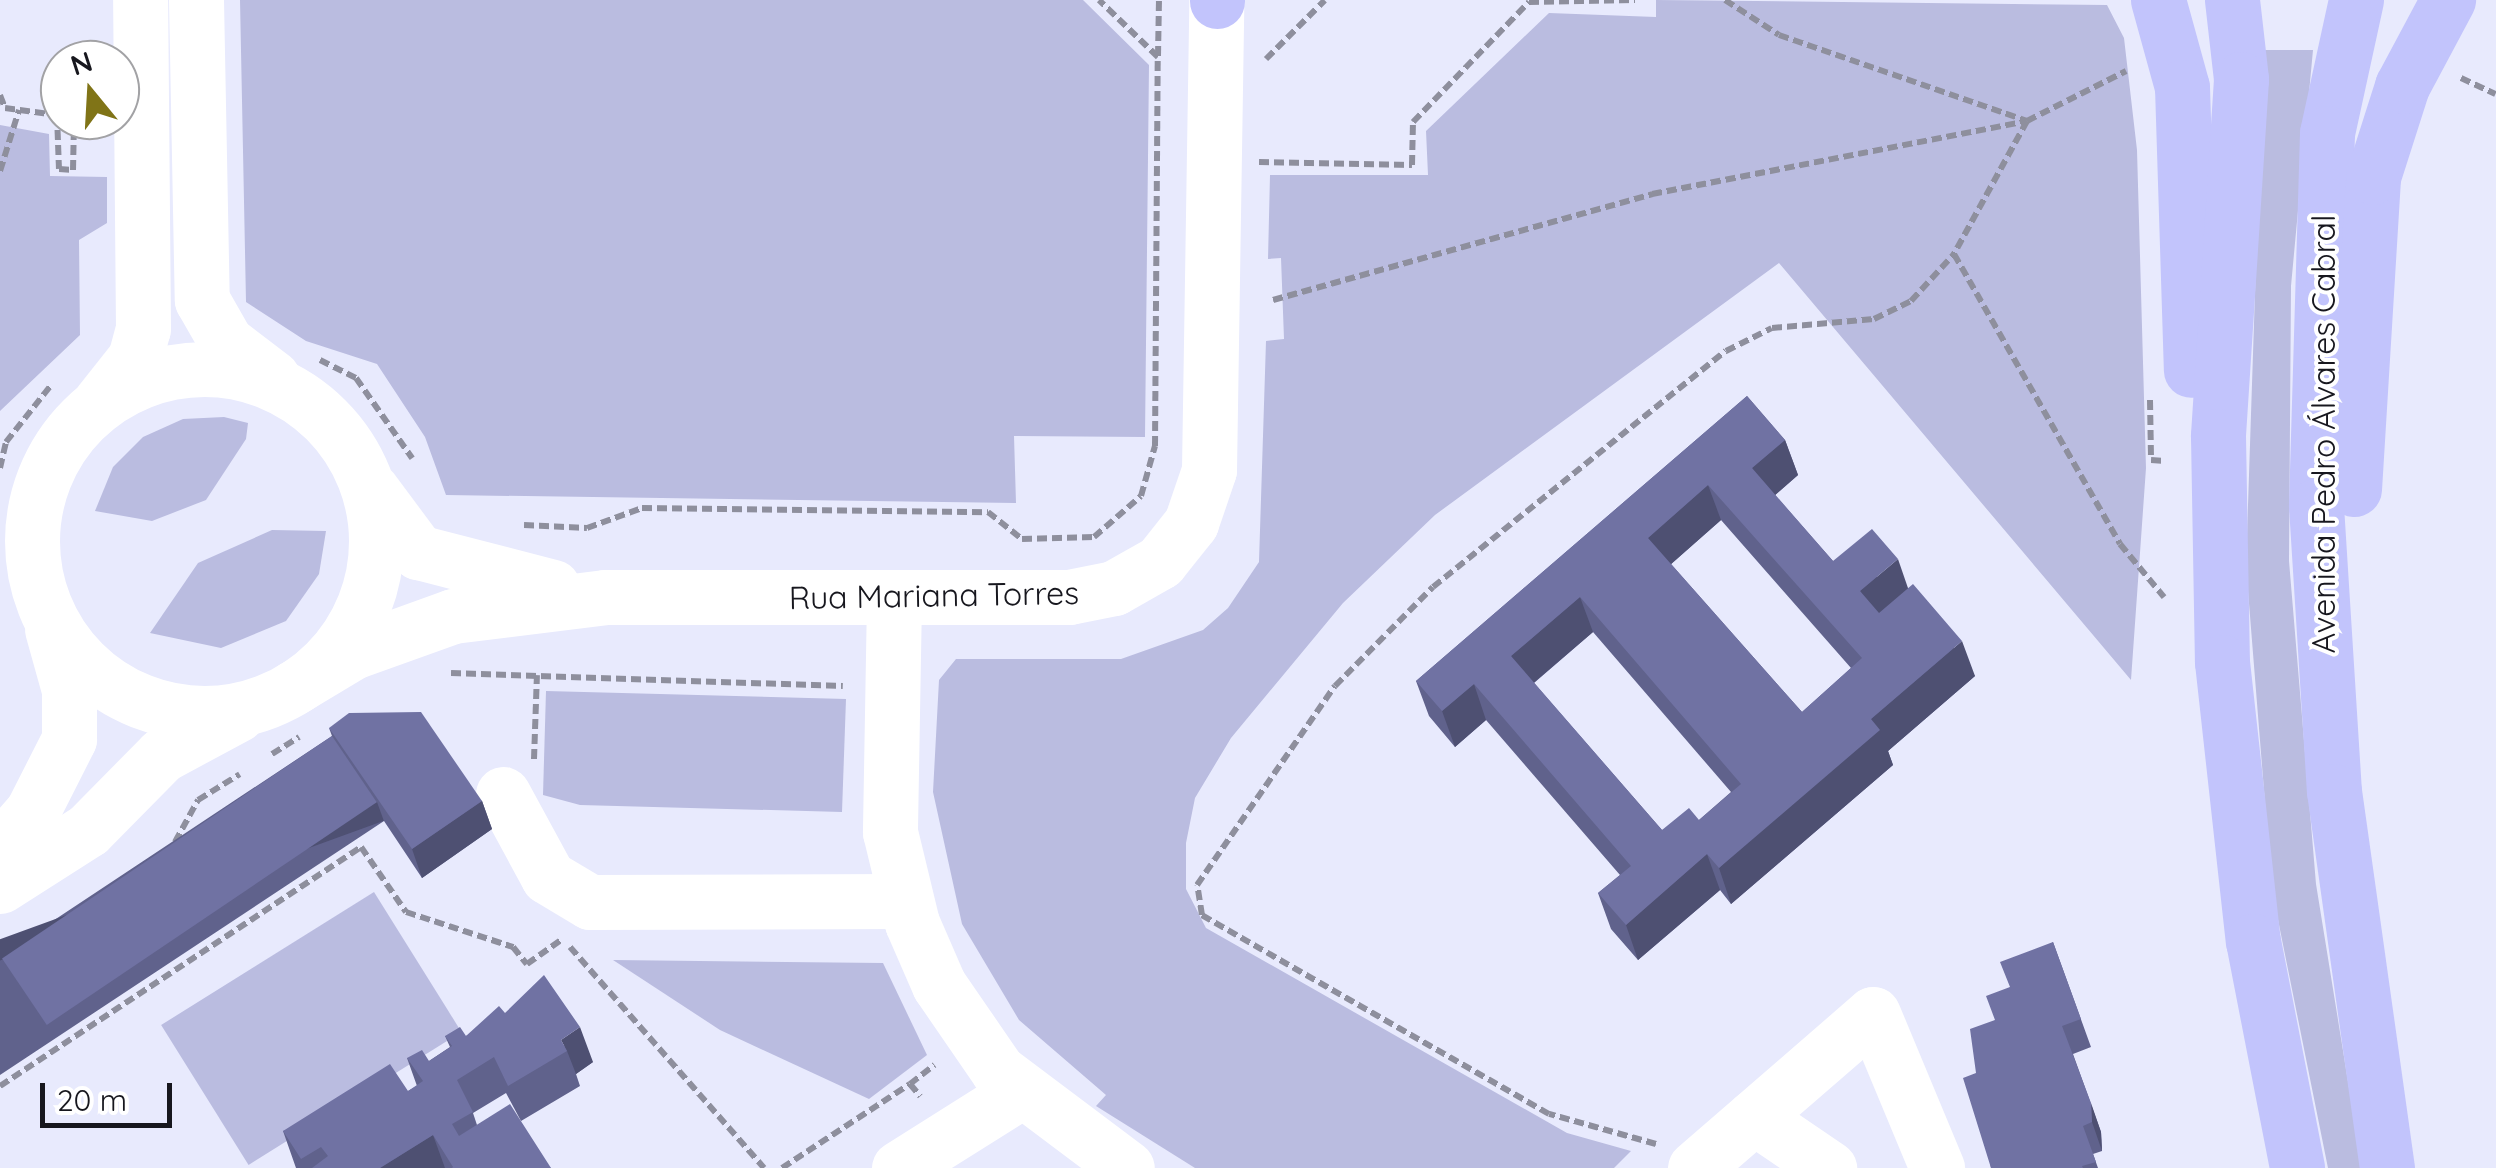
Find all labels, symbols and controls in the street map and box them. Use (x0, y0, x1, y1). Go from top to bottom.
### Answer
north arrow (40, 40, 140, 140)
text: N (66, 43, 96, 83)
street label: Avenida Pedro Álvares Cabral (2304, 215, 2342, 653)
street label: Rua Mariana Torres (789, 573, 1079, 617)
scale bar (45, 1063, 178, 1125)
text: 20 m (57, 1081, 127, 1119)

